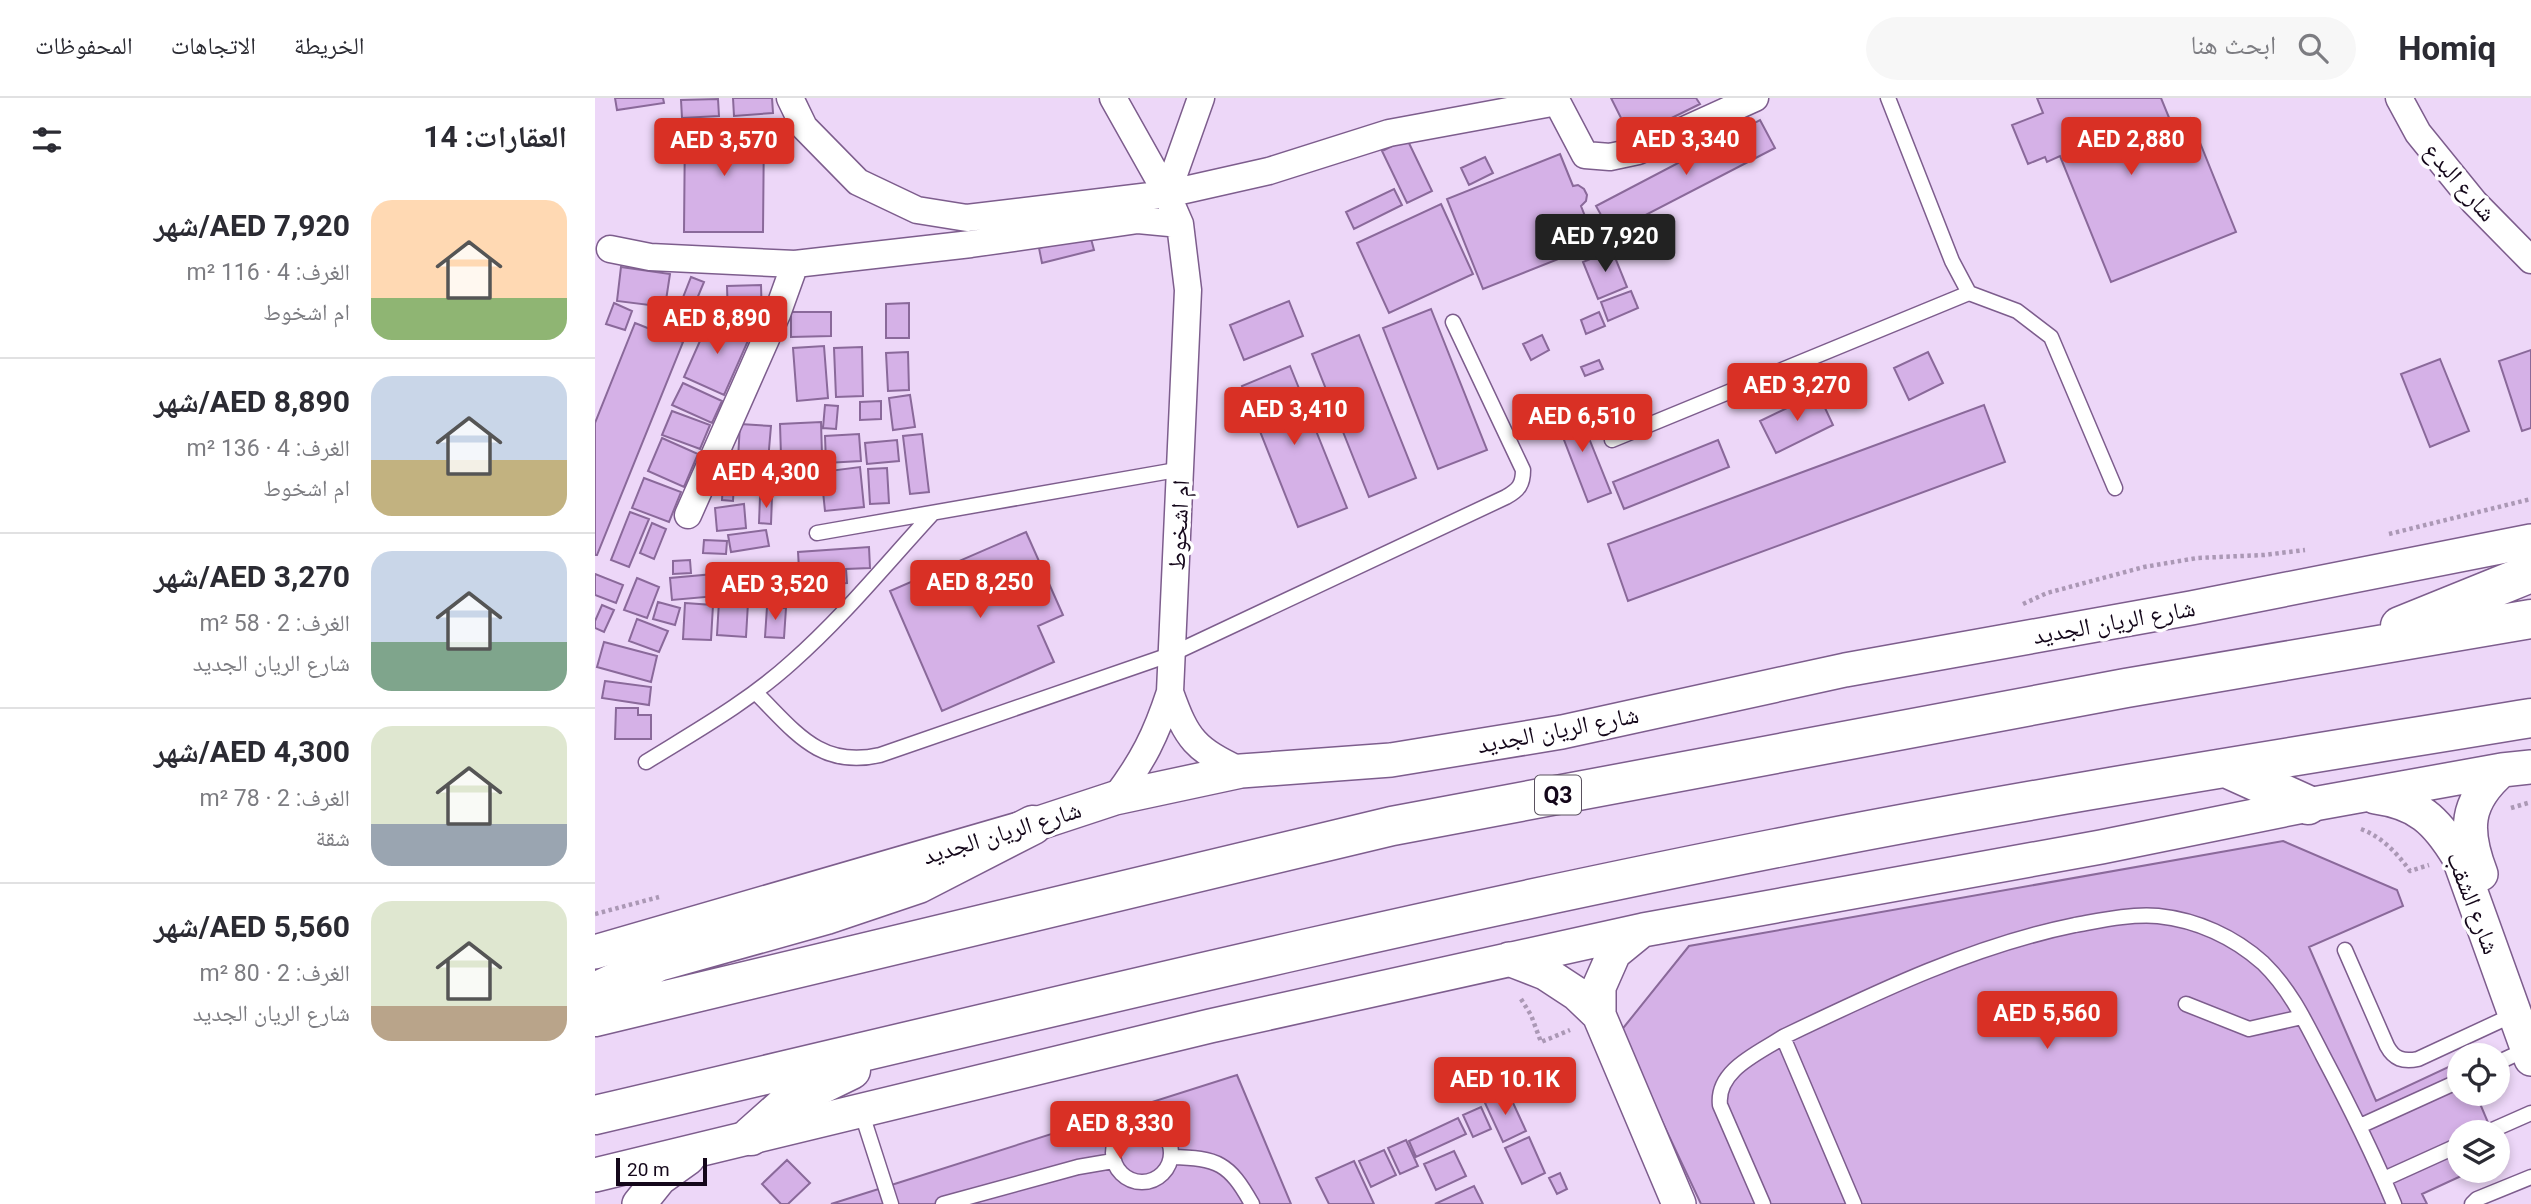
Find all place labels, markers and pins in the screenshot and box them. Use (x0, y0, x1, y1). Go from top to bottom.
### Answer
pin: AED 3,570 (644, 118, 804, 178)
pin: AED 3,340 (1606, 118, 1766, 177)
pin: AED 2,880 (2051, 118, 2211, 177)
pin: AED 7,920 (1525, 214, 1685, 274)
pin: AED 8,890 (637, 296, 797, 356)
pin: AED 3,270 (1717, 364, 1877, 423)
pin: AED 3,410 (1214, 388, 1374, 447)
pin: AED 6,510 (1502, 394, 1662, 454)
pin: AED 4,300 (686, 450, 846, 510)
pin: AED 8,250 (900, 560, 1060, 620)
pin: AED 3,520 (695, 562, 855, 622)
pin: AED 5,560 (1967, 992, 2127, 1051)
pin: AED 10.1K (1425, 1058, 1585, 1117)
pin: AED 8,330 (1040, 1102, 1200, 1161)

